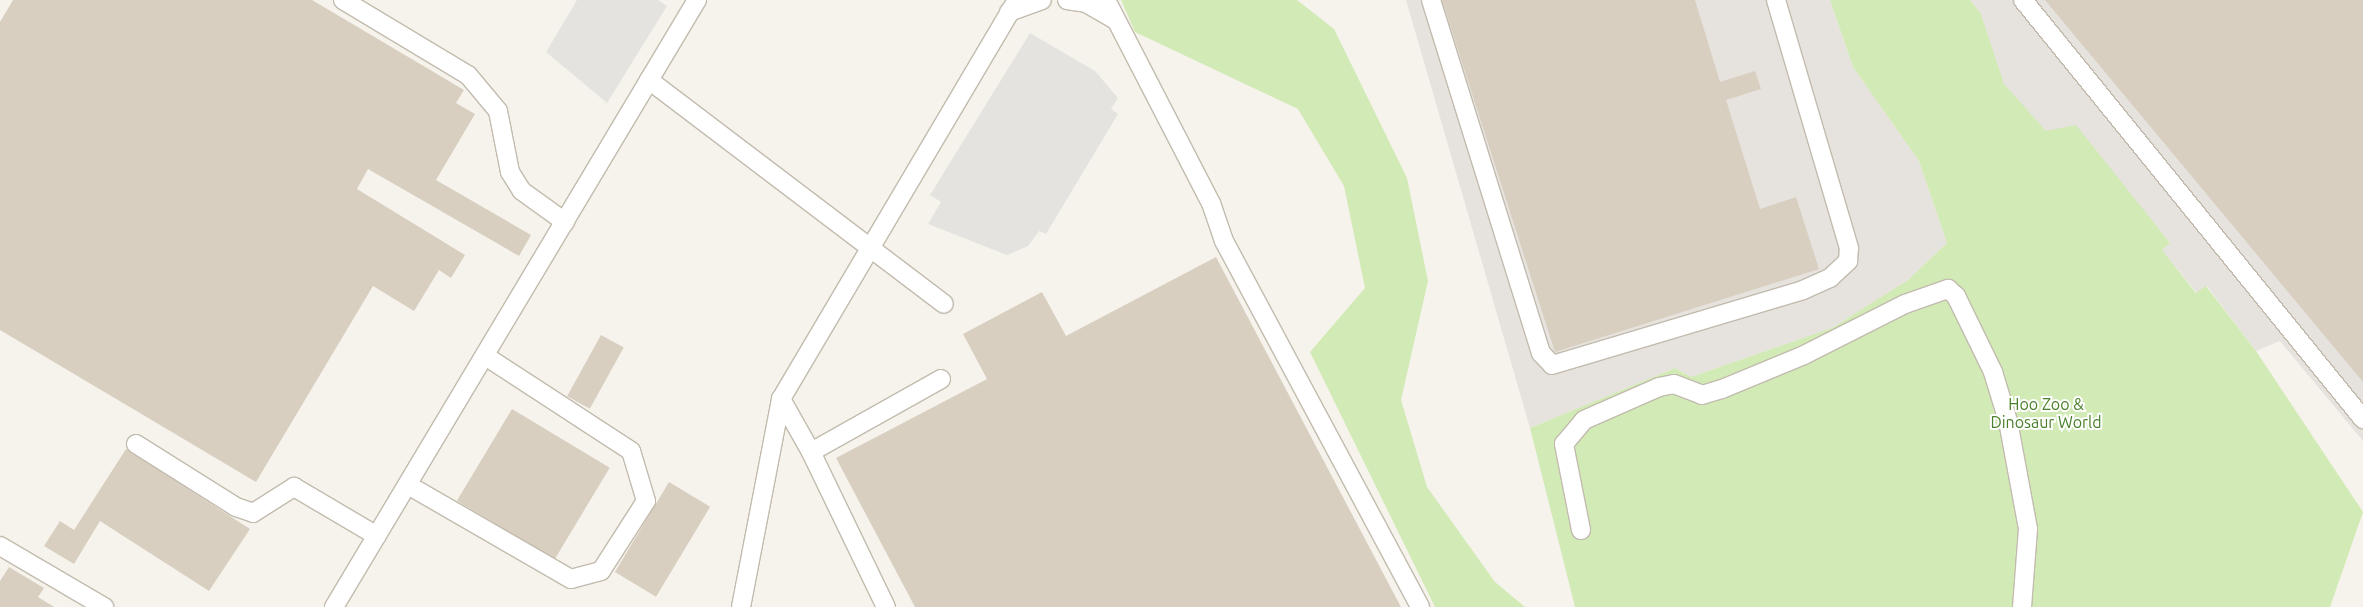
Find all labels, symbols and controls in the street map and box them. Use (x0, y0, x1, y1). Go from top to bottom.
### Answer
park label: Hoo Zoo & Dinosaur World (1990, 394, 2102, 432)

